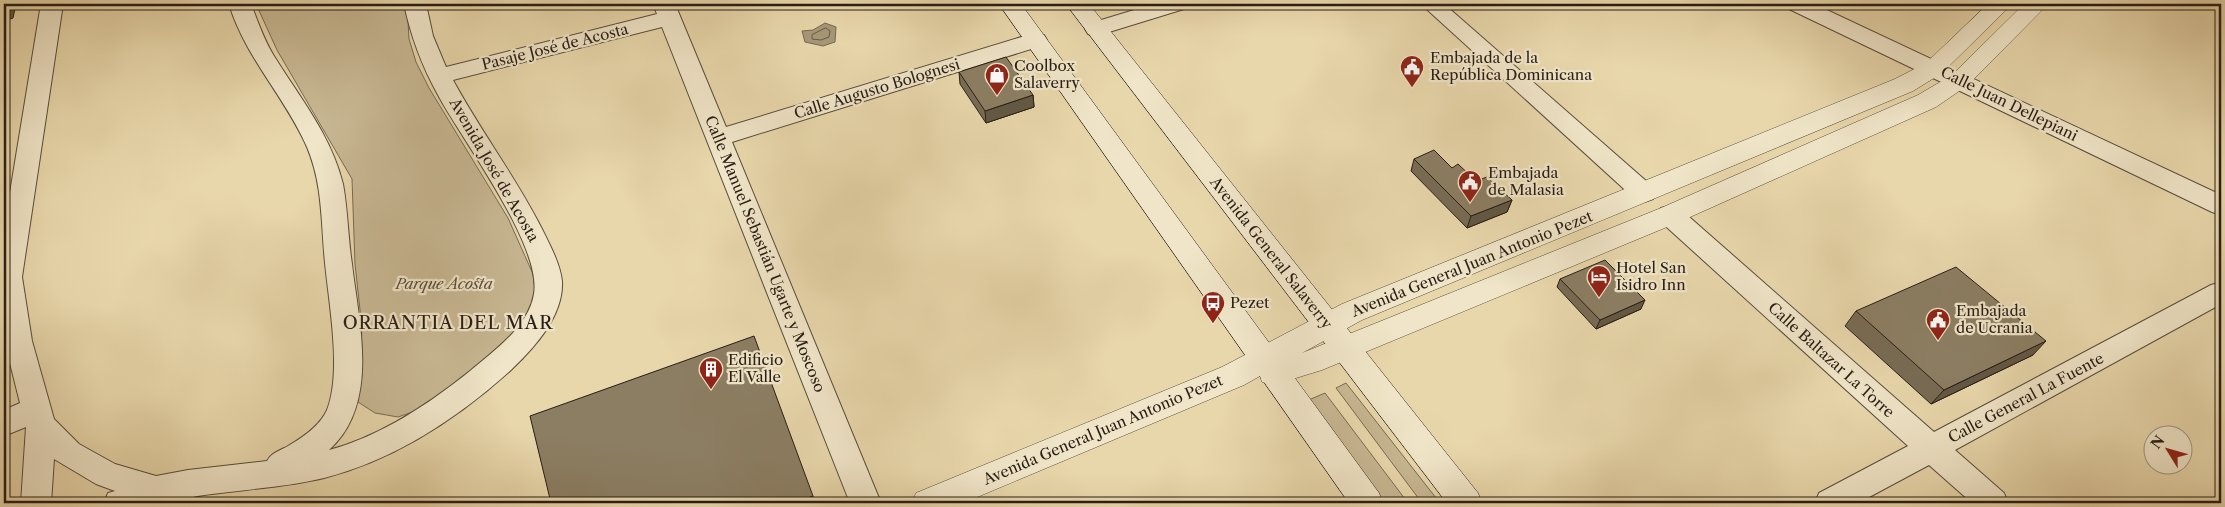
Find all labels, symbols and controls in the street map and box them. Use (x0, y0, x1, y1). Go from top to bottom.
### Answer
street label: Pasaje José de Acosta (480, 19, 630, 74)
place label: Embajada de la República Dominicana (1430, 48, 1592, 84)
street label: Calle Augusto Bolognesi (792, 54, 963, 123)
public building icon: Embajada de la República Dominicana (1399, 54, 1425, 88)
place label: Coolbox Salaverry (1014, 56, 1081, 92)
shop icon: Coolbox Salaverry (984, 62, 1010, 96)
street label: Calle Juan Dellepiani (1938, 62, 2081, 145)
street label: Avenida José de Acosta (445, 94, 543, 245)
street label: Calle Manuel Sebastián Ugarte y Moscoso (701, 113, 830, 395)
place label: Embajada de Malasia (1488, 163, 1564, 199)
public building icon: Embajada de Malasia (1457, 169, 1483, 203)
street label: Avenida General Salaverry (1205, 172, 1337, 333)
street label: Avenida General Juan Antonio Pezet (1347, 206, 1596, 321)
place label: Hotel San Isidro Inn (1616, 258, 1687, 294)
hotel icon: Hotel San Isidro Inn (1586, 264, 1612, 298)
park label: Parque Acosta (394, 274, 493, 293)
bus stop icon: Pezet (1200, 290, 1226, 324)
place label: Pezet (1230, 293, 1270, 312)
street label: Calle Baltazar La Torre (1764, 298, 1898, 421)
place label: Embajada de Ucrania (1956, 301, 2033, 337)
public building icon: Embajada de Ucrania (1925, 307, 1951, 341)
district label: ORRANTIA DEL MAR (343, 312, 553, 334)
street label: Calle General La Fuente (1945, 348, 2107, 447)
place label: Edificio El Valle (728, 350, 783, 386)
building icon: Edificio El Valle (698, 356, 724, 390)
street label: Avenida General Juan Antonio Pezet (979, 370, 1226, 489)
north arrow (2142, 424, 2192, 474)
text: N (2147, 432, 2168, 452)

